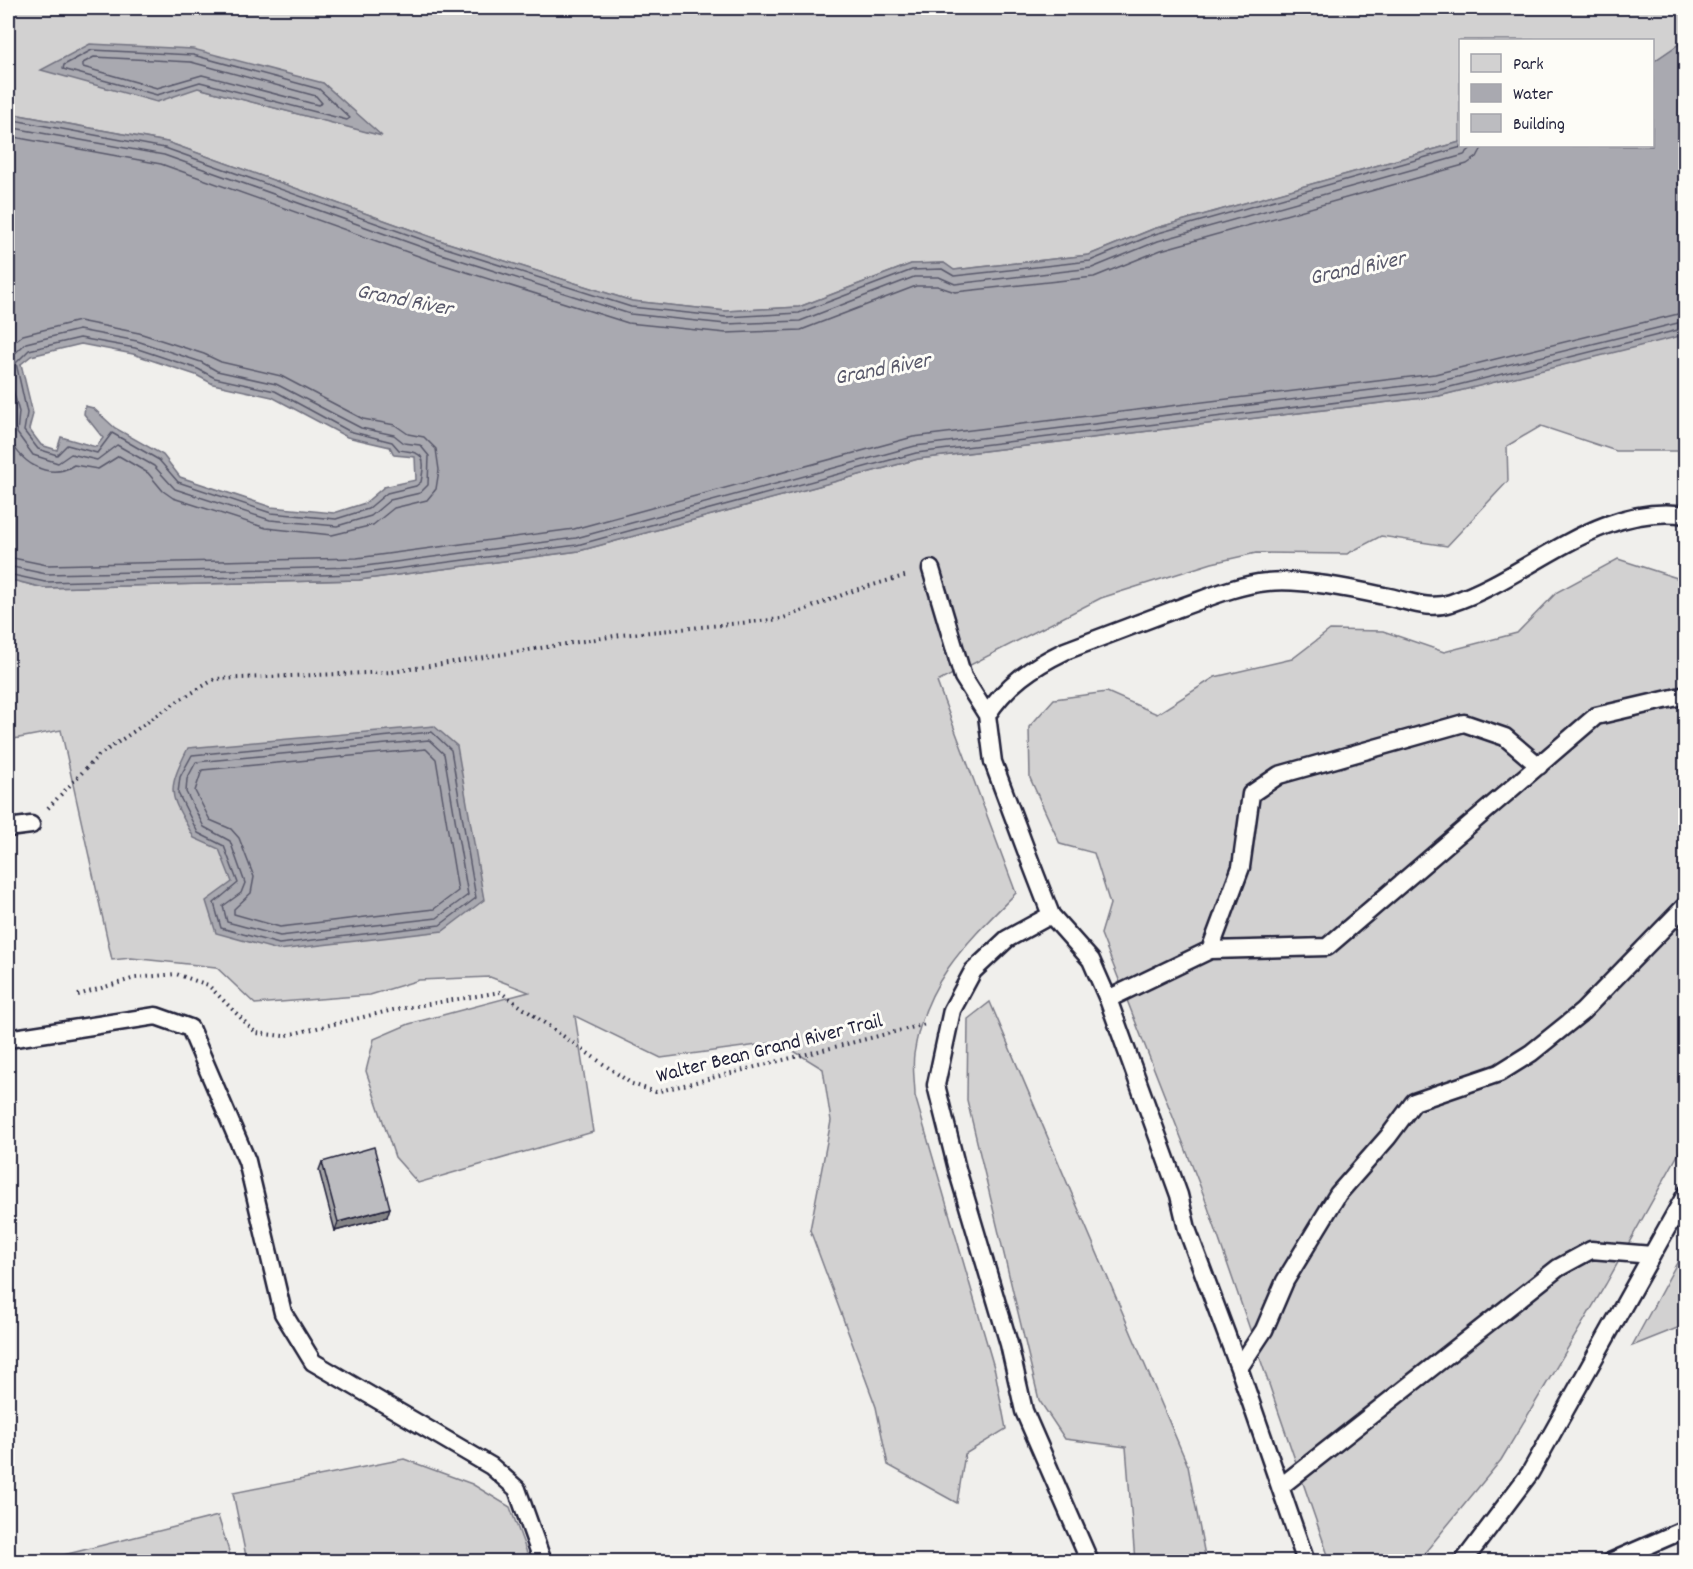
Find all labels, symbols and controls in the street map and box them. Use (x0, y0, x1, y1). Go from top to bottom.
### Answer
legend (1459, 39, 1654, 147)
text: Park (1513, 53, 1544, 78)
text: Water (1513, 83, 1553, 108)
text: Building (1513, 113, 1565, 138)
water label: Grand River (1307, 244, 1411, 295)
water label: Grand River (354, 277, 458, 326)
water label: Grand River (832, 345, 936, 395)
street label: Walter Bean Grand River Trail (653, 1007, 886, 1093)

